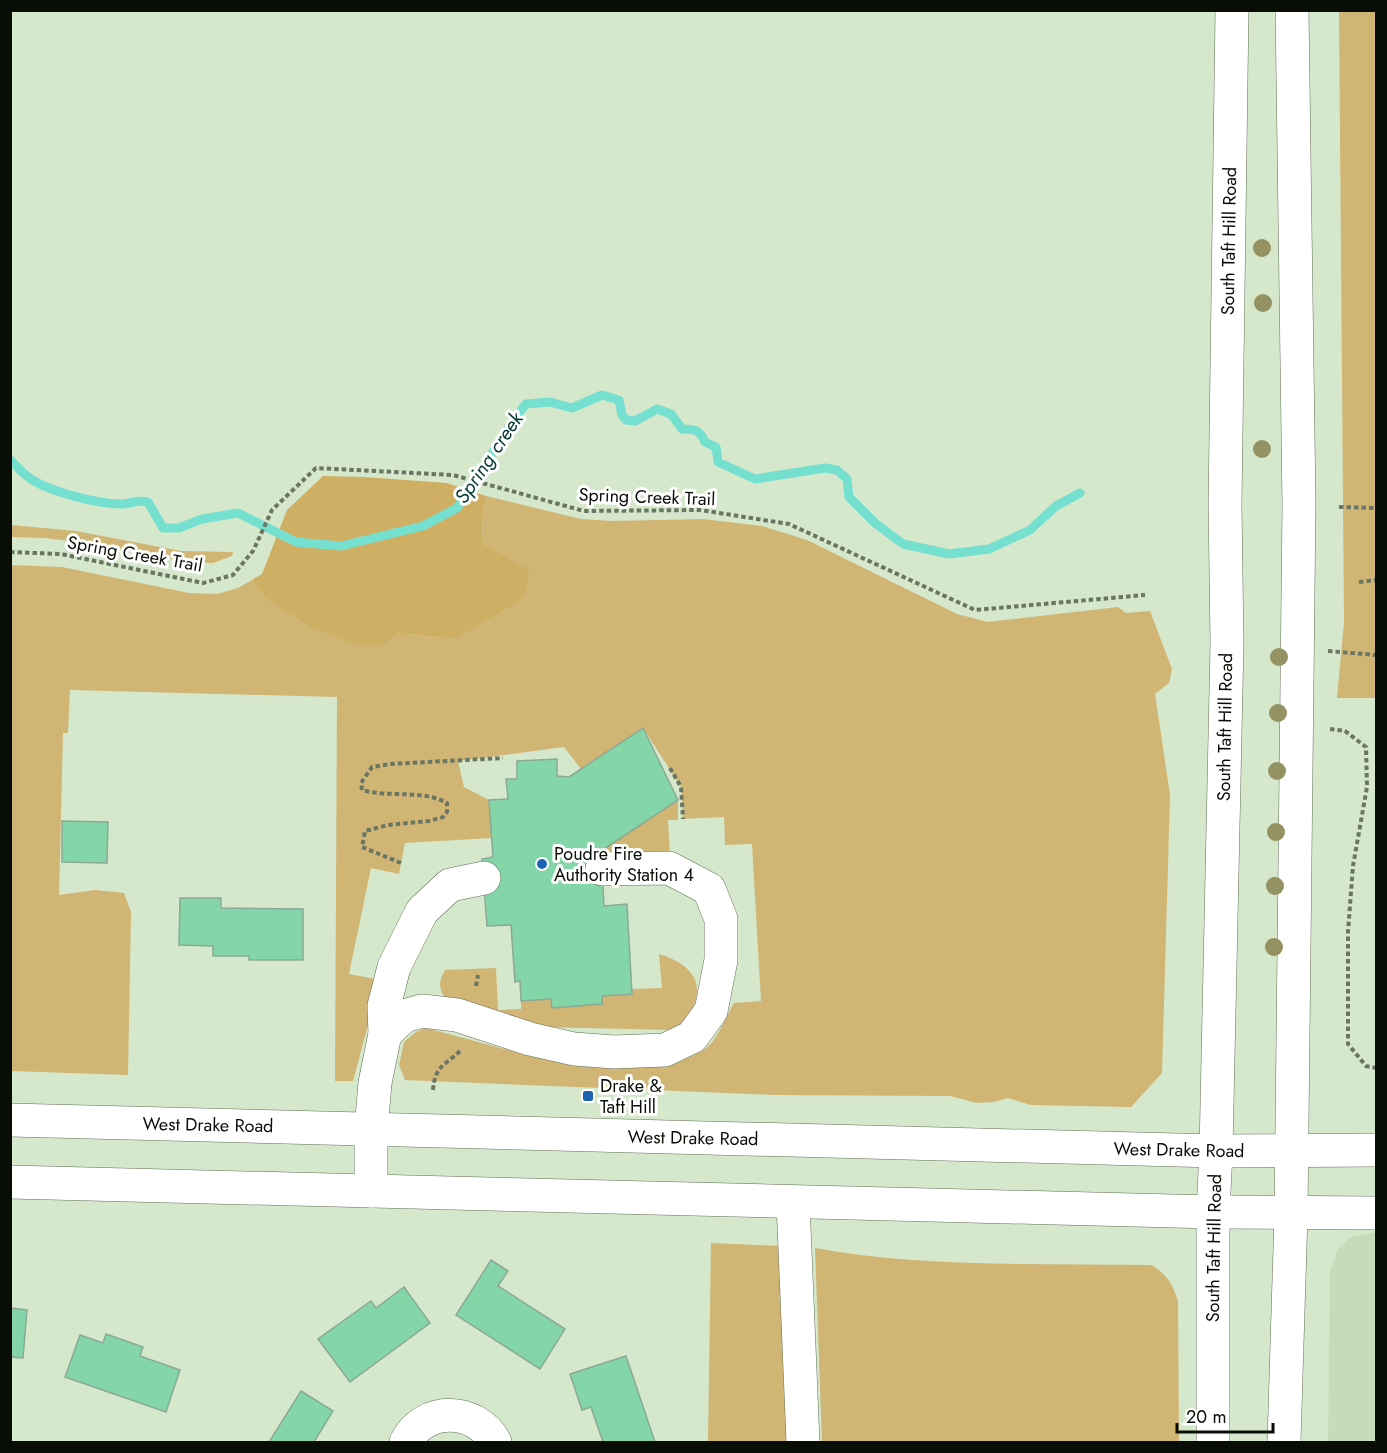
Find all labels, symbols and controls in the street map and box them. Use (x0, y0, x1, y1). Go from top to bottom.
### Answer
street label: South Taft Hill Road (1215, 167, 1243, 315)
water label: Spring creek (448, 405, 531, 510)
street label: Spring Creek Trail (578, 482, 716, 512)
street label: Spring Creek Trail (65, 529, 205, 579)
street label: South Taft Hill Road (1211, 653, 1239, 801)
place label: Poudre Fire Authority Station 4 (554, 841, 694, 888)
marker: Poudre Fire Authority Station 4 (535, 857, 549, 871)
place label: Drake & Taft Hill (600, 1073, 662, 1120)
marker: Drake & Taft Hill (581, 1089, 595, 1103)
street label: West Drake Road (142, 1111, 274, 1139)
street label: West Drake Road (627, 1124, 759, 1152)
street label: West Drake Road (1113, 1136, 1245, 1164)
street label: South Taft Hill Road (1200, 1174, 1228, 1322)
scale bar (1177, 1396, 1273, 1434)
text: 20 m (1186, 1404, 1226, 1430)

